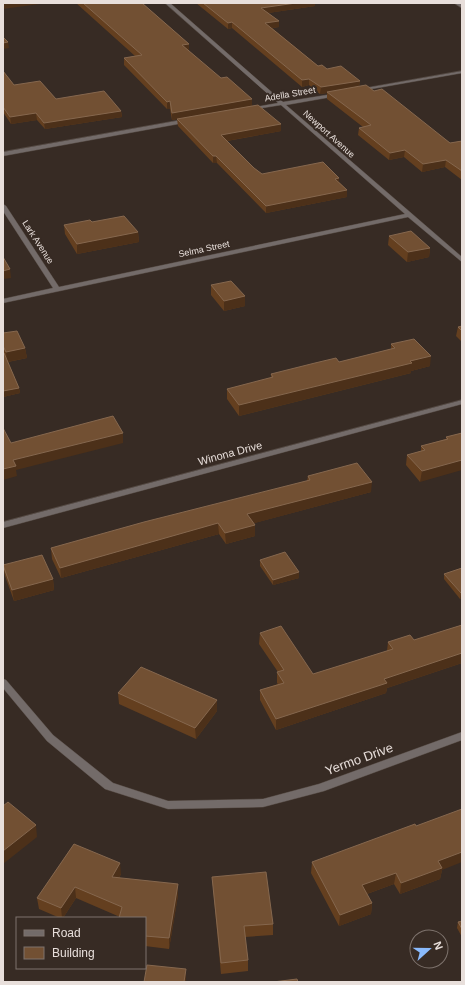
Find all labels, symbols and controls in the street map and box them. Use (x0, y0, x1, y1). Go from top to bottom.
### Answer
street label: Adella Street (264, 85, 317, 103)
street label: Newport Avenue (301, 108, 357, 160)
street label: Lark Avenue (20, 218, 56, 266)
street label: Selma Street (178, 239, 231, 259)
street label: Winona Drive (197, 439, 263, 467)
street label: Yermo Drive (323, 740, 395, 778)
legend (16, 917, 146, 969)
text: Road (52, 926, 81, 940)
north arrow (409, 929, 449, 969)
text: N (431, 940, 445, 951)
text: Building (52, 946, 95, 960)

